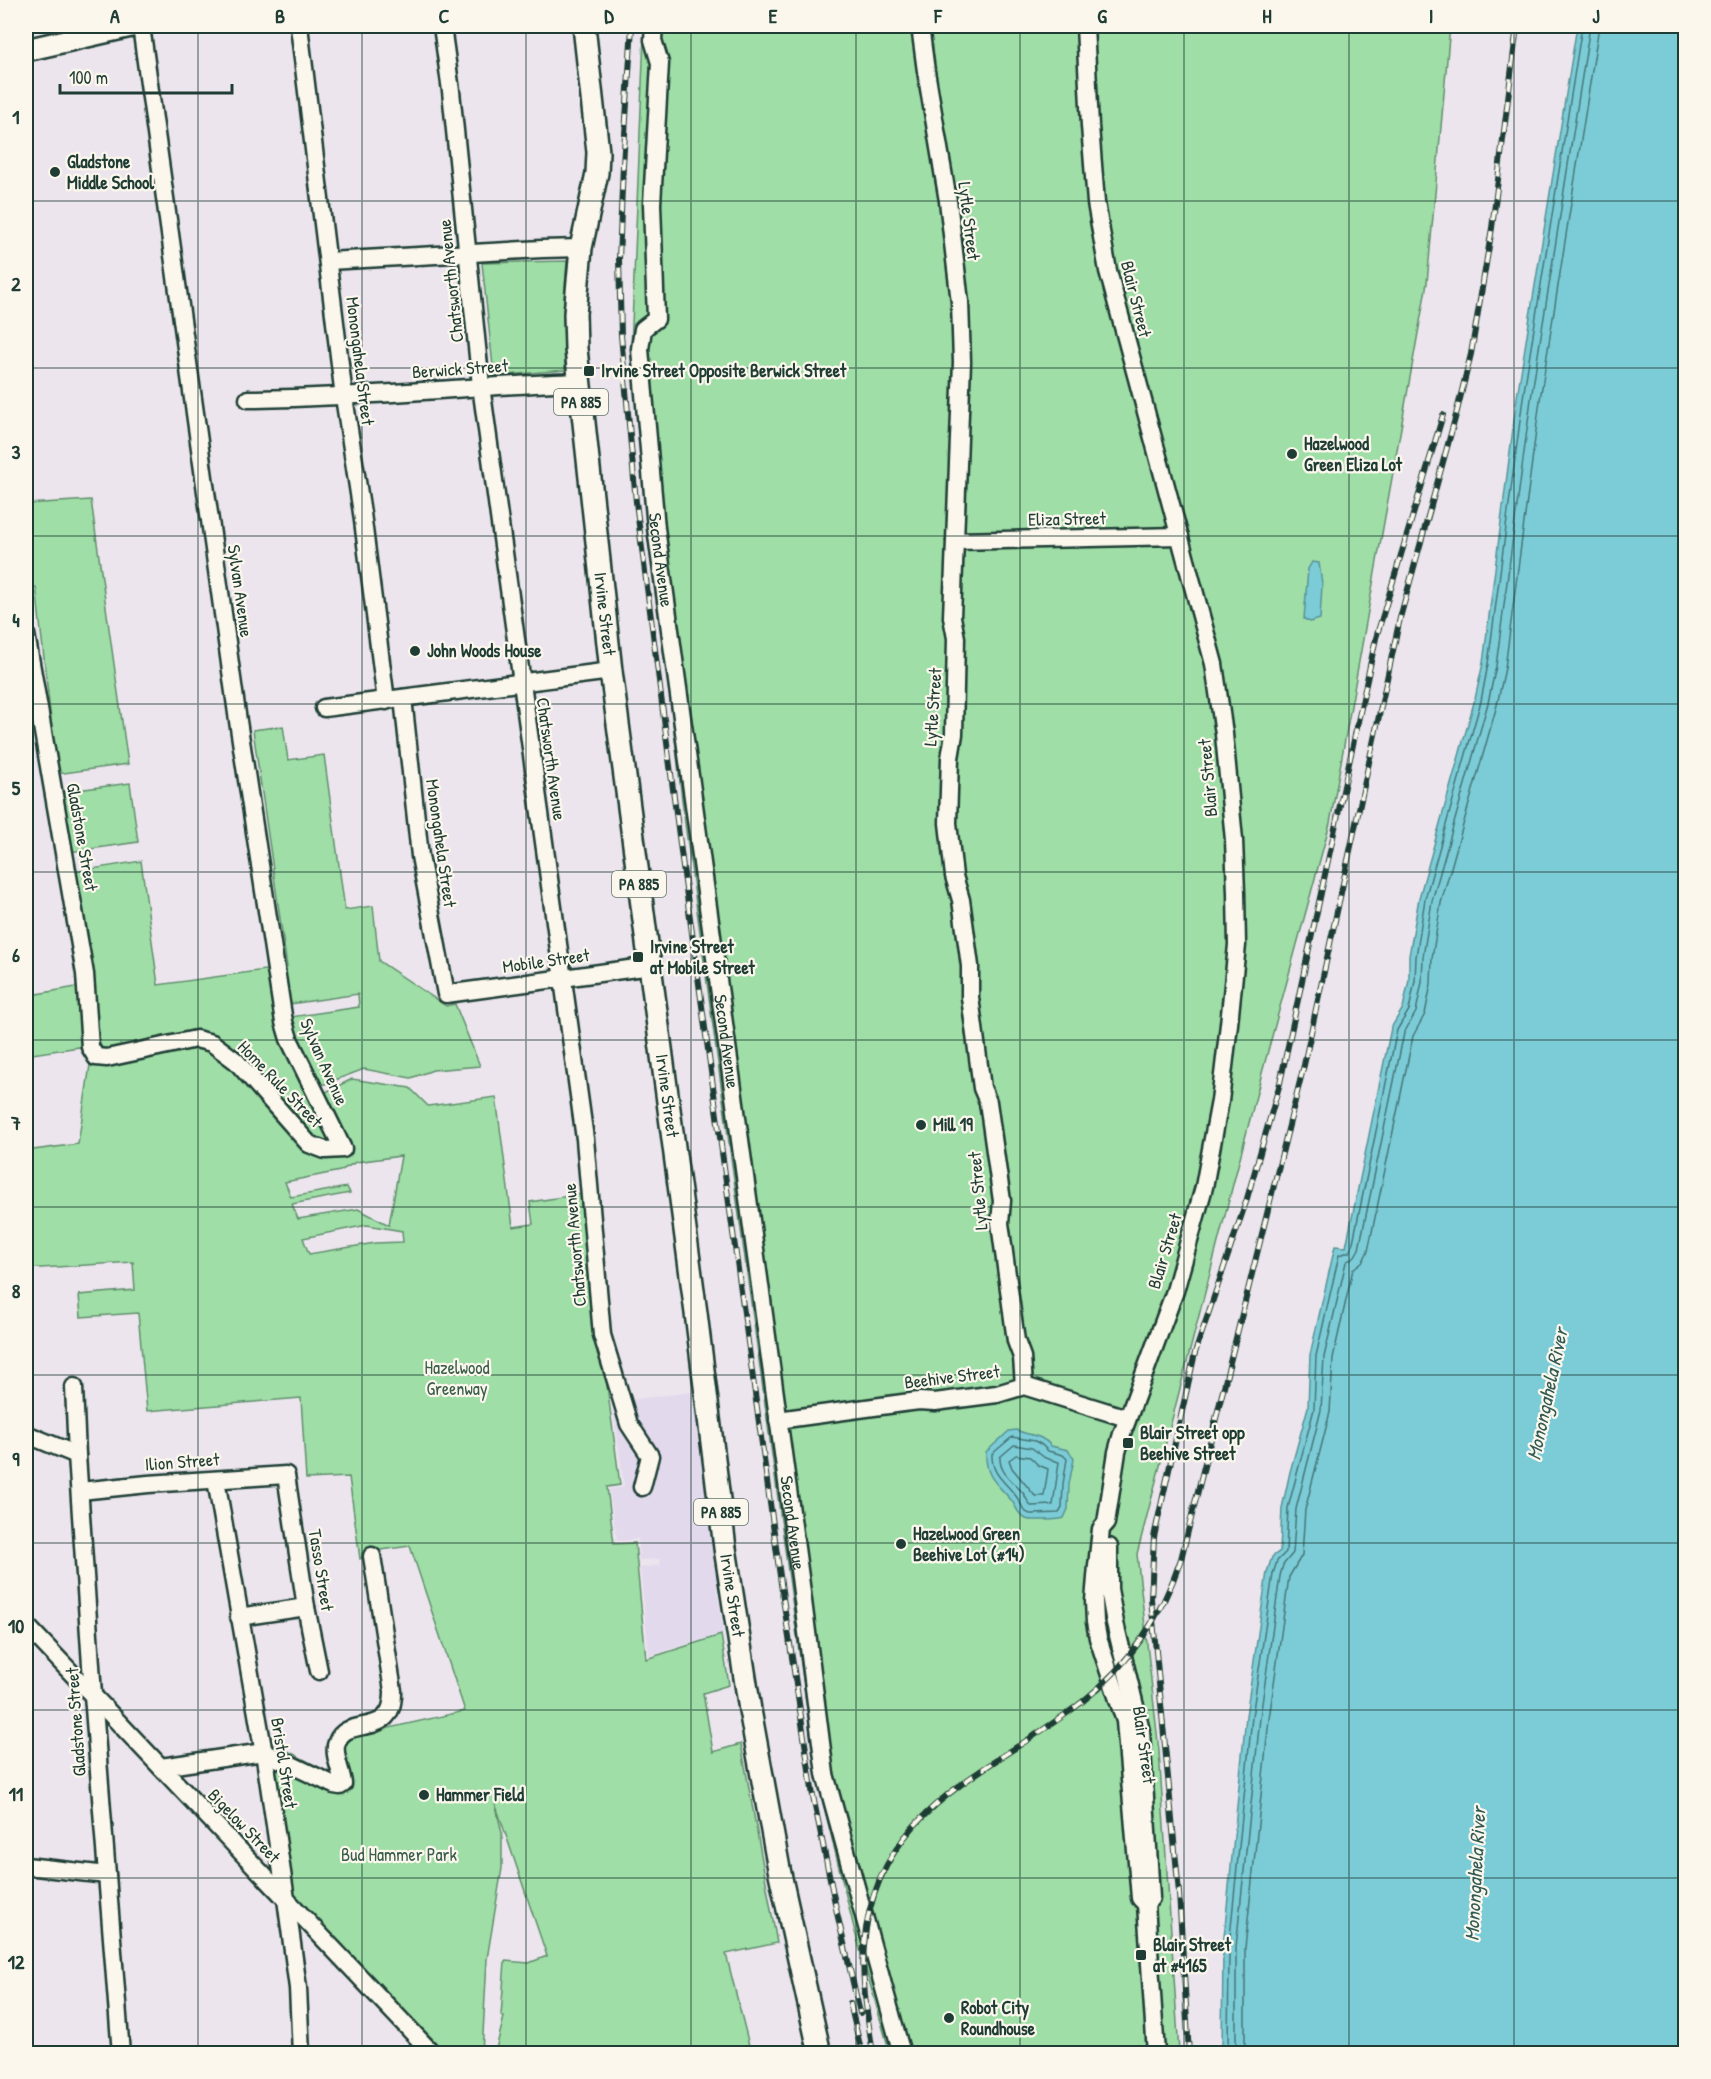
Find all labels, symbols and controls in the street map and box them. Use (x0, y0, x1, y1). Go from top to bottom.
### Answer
text: A (110, 2, 120, 29)
text: B (275, 2, 285, 29)
text: C (439, 2, 450, 29)
text: D (604, 2, 614, 29)
text: E (769, 2, 778, 29)
text: F (933, 2, 943, 29)
text: G (1097, 2, 1107, 29)
text: H (1262, 2, 1272, 29)
text: I (1429, 2, 1433, 29)
text: J (1592, 2, 1600, 29)
scale bar (60, 57, 232, 95)
text: 100 m (69, 65, 108, 90)
text: 1 (12, 103, 20, 130)
place label: Gladstone Middle School (67, 149, 155, 195)
marker: Gladstone Middle School (48, 165, 62, 179)
street label: Lytle Street (952, 180, 987, 262)
street label: Chatsworth Avenue (432, 218, 469, 344)
street label: Blair Street (1115, 258, 1158, 341)
text: 2 (11, 270, 21, 297)
street label: Monongahela Street (340, 295, 381, 427)
street label: Berwick Street (411, 353, 510, 384)
place label: Irvine Street Opposite Berwick Street (601, 358, 847, 384)
marker: Irvine Street Opposite Berwick Street (582, 364, 596, 378)
road number: PA 885 (554, 389, 608, 415)
place label: Hazelwood Green Eliza Lot (1304, 431, 1403, 477)
text: 3 (12, 438, 21, 465)
marker: Hazelwood Green Eliza Lot (1285, 447, 1299, 461)
street label: Eliza Street (1028, 505, 1107, 532)
street label: Second Avenue (643, 512, 680, 609)
street label: Sylvan Avenue (222, 543, 259, 639)
street label: Irvine Street (588, 571, 622, 657)
text: 4 (12, 606, 20, 633)
place label: John Woods House (427, 638, 542, 663)
marker: John Woods House (408, 644, 422, 658)
street label: Lytle Street (917, 666, 948, 747)
street label: Chatsworth Avenue (531, 696, 572, 822)
street label: Blair Street (1192, 737, 1223, 818)
text: 5 (12, 774, 21, 801)
street label: Monongahela Street (420, 777, 463, 909)
street label: Gladstone Street (61, 781, 104, 894)
road number: PA 885 (612, 871, 666, 897)
place label: Irvine Street at Mobile Street (650, 934, 756, 980)
text: 6 (12, 941, 20, 968)
street label: Mobile Street (501, 942, 592, 979)
marker: Irvine Street at Mobile Street (631, 950, 645, 964)
street label: Second Avenue (708, 993, 746, 1090)
street label: Sylvan Avenue (294, 1014, 355, 1109)
street label: Home Rule Street (232, 1034, 329, 1133)
street label: Irvine Street (650, 1052, 686, 1140)
text: 7 (10, 1109, 21, 1136)
place label: Mill 19 (933, 1112, 973, 1137)
marker: Mill 19 (914, 1118, 928, 1132)
street label: Lytle Street (962, 1150, 993, 1231)
street label: Chatsworth Avenue (557, 1182, 592, 1308)
street label: Blair Street (1141, 1209, 1188, 1292)
text: 8 (12, 1277, 21, 1304)
water label: Monongahela River (1519, 1323, 1575, 1463)
park label: Hazelwood Greenway (425, 1355, 490, 1401)
street label: Beehive Street (903, 1358, 1002, 1395)
place label: Blair Street opp Beehive Street (1140, 1420, 1245, 1466)
marker: Blair Street opp Beehive Street (1121, 1436, 1135, 1450)
text: 9 (12, 1445, 20, 1472)
street label: Ilion Street (144, 1446, 221, 1477)
street label: Second Avenue (774, 1474, 812, 1571)
road number: PA 885 (694, 1499, 748, 1525)
place label: Hazelwood Green Beehive Lot (#14) (913, 1521, 1025, 1567)
street label: Tasso Street (303, 1527, 340, 1613)
marker: Hazelwood Green Beehive Lot (#14) (894, 1537, 908, 1551)
street label: Irvine Street (714, 1552, 752, 1639)
text: 10 (8, 1612, 24, 1639)
street label: Gladstone Street (59, 1666, 92, 1777)
street label: Blair Street (1127, 1705, 1162, 1786)
street label: Bristol Street (265, 1716, 304, 1811)
text: 11 (9, 1780, 23, 1807)
place label: Hammer Field (436, 1782, 524, 1807)
street label: Bigelow Street (202, 1783, 287, 1869)
marker: Hammer Field (417, 1788, 431, 1802)
water label: Monongahela River (1458, 1804, 1493, 1942)
park label: Bud Hammer Park (341, 1842, 457, 1867)
place label: Blair Street at #4165 (1153, 1932, 1232, 1978)
text: 12 (8, 1948, 25, 1975)
marker: Blair Street at #4165 (1134, 1948, 1148, 1962)
place label: Robot City Roundhouse (961, 1995, 1036, 2041)
marker: Robot City Roundhouse (942, 2011, 956, 2025)

